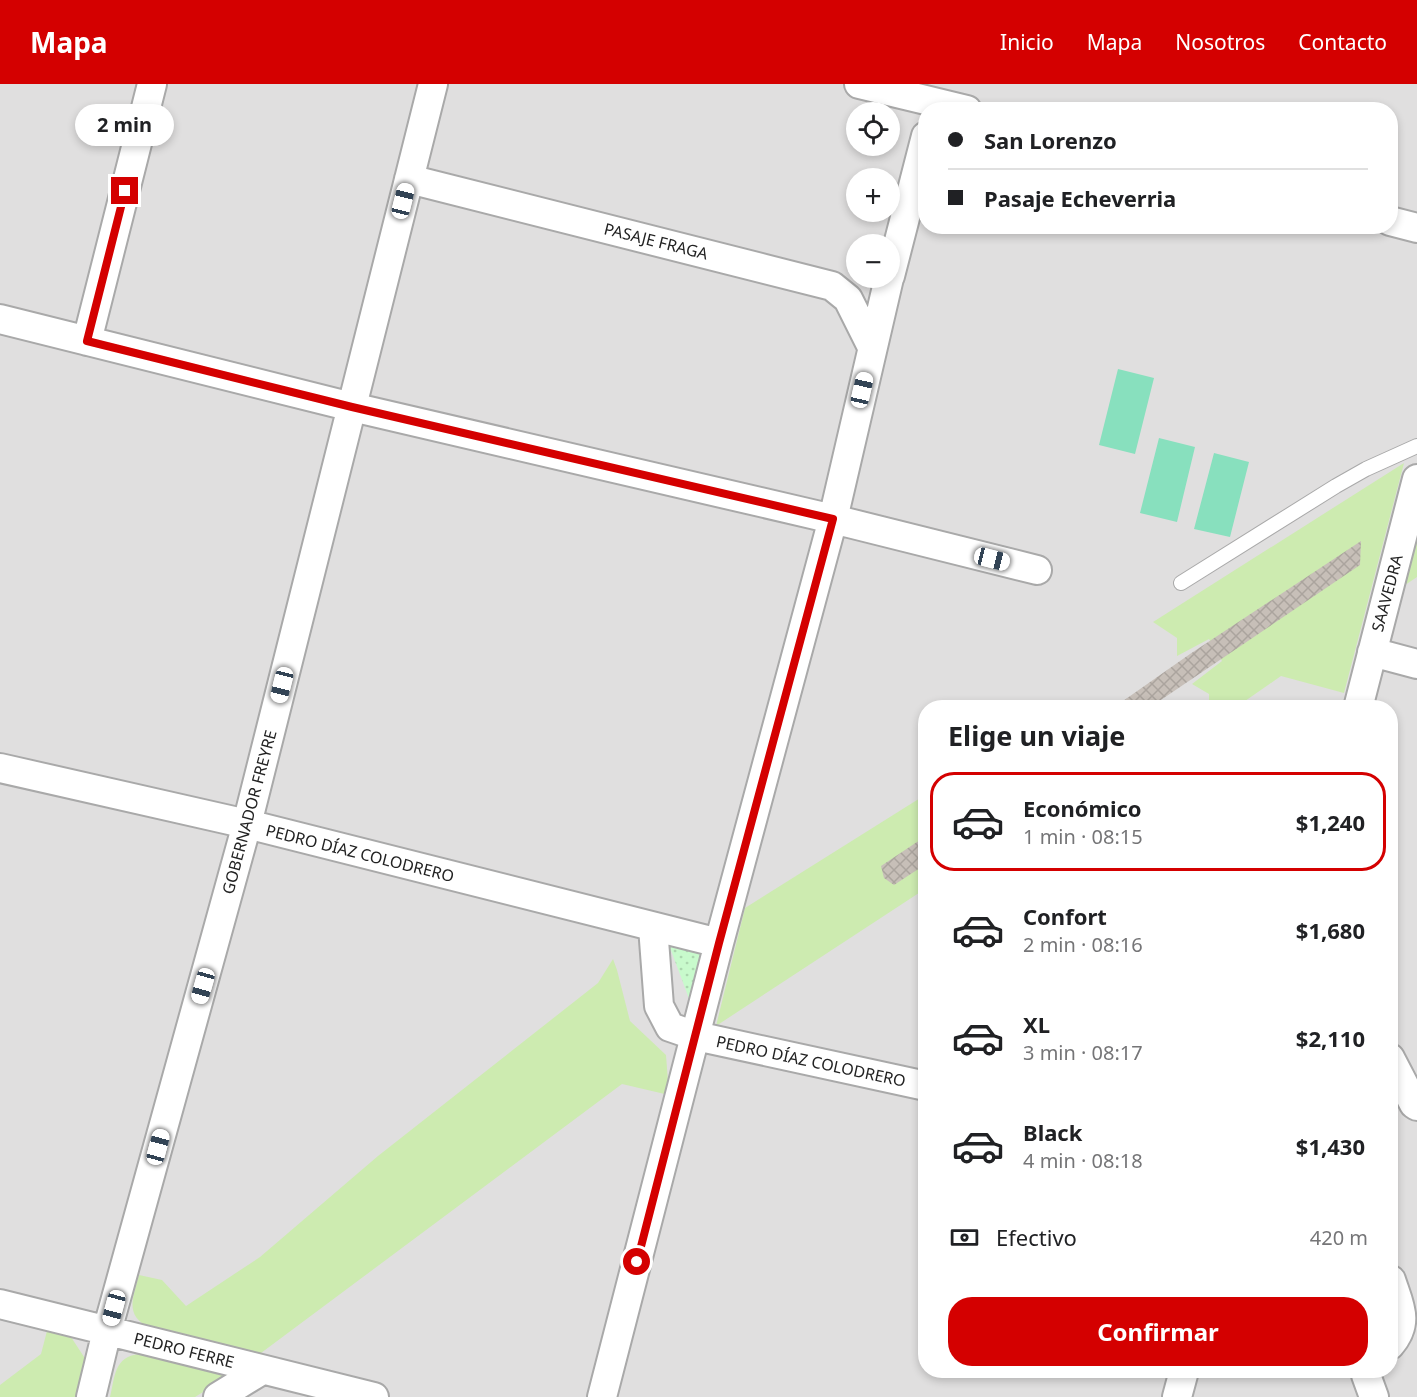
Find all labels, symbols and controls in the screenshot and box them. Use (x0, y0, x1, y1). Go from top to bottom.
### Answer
text: Mapa (30, 23, 108, 61)
text: Inicio (1000, 28, 1054, 56)
text: Mapa (1087, 28, 1142, 56)
text: Nosotros (1175, 28, 1265, 56)
text: Contacto (1298, 28, 1387, 56)
map controls (846, 102, 900, 288)
button: locate (846, 102, 900, 156)
callout: 2 min (76, 104, 174, 146)
text: 2 min (97, 111, 152, 138)
text: San Lorenzo (984, 125, 1117, 155)
button: + (846, 168, 900, 222)
route end (111, 177, 138, 204)
car (390, 181, 416, 221)
text: Pasaje Echeverria (984, 183, 1176, 213)
street label: PASAJE FRAGA (602, 217, 711, 265)
button: − (846, 234, 900, 288)
car (849, 370, 875, 410)
car (972, 546, 1012, 572)
street label: SAAVEDRA (1366, 551, 1408, 634)
car (269, 665, 295, 705)
text: Elige un viaje (948, 717, 1125, 754)
street label: GOBERNADOR FREYRE (216, 727, 282, 897)
text: Económico (1023, 793, 1142, 823)
icon: car (951, 795, 1005, 849)
text: $1,240 (1296, 807, 1365, 837)
street label: PEDRO DÍAZ COLODRERO (264, 819, 456, 887)
text: 1 min · 08:15 (1023, 823, 1143, 850)
text: Confort (1023, 901, 1107, 931)
icon: car (951, 903, 1005, 957)
text: $1,680 (1296, 915, 1365, 945)
text: 2 min · 08:16 (1023, 931, 1143, 958)
car (189, 966, 217, 1006)
text: XL (1023, 1009, 1050, 1039)
icon: car (951, 1011, 1005, 1065)
text: $2,110 (1296, 1023, 1365, 1053)
street label: PEDRO DÍAZ COLODRERO (714, 1030, 908, 1092)
text: 3 min · 08:17 (1023, 1039, 1143, 1066)
text: Black (1023, 1117, 1082, 1147)
icon: car (951, 1119, 1005, 1173)
car (145, 1127, 171, 1167)
text: $1,430 (1296, 1131, 1365, 1161)
text: 4 min · 08:18 (1023, 1147, 1143, 1174)
icon: cash (948, 1221, 981, 1254)
text: Efectivo (996, 1222, 1077, 1252)
text: 420 m (1310, 1224, 1368, 1251)
route start (623, 1248, 650, 1275)
car (101, 1288, 127, 1328)
button: Confirmar (948, 1297, 1368, 1366)
street label: PEDRO FERRE (131, 1327, 237, 1373)

